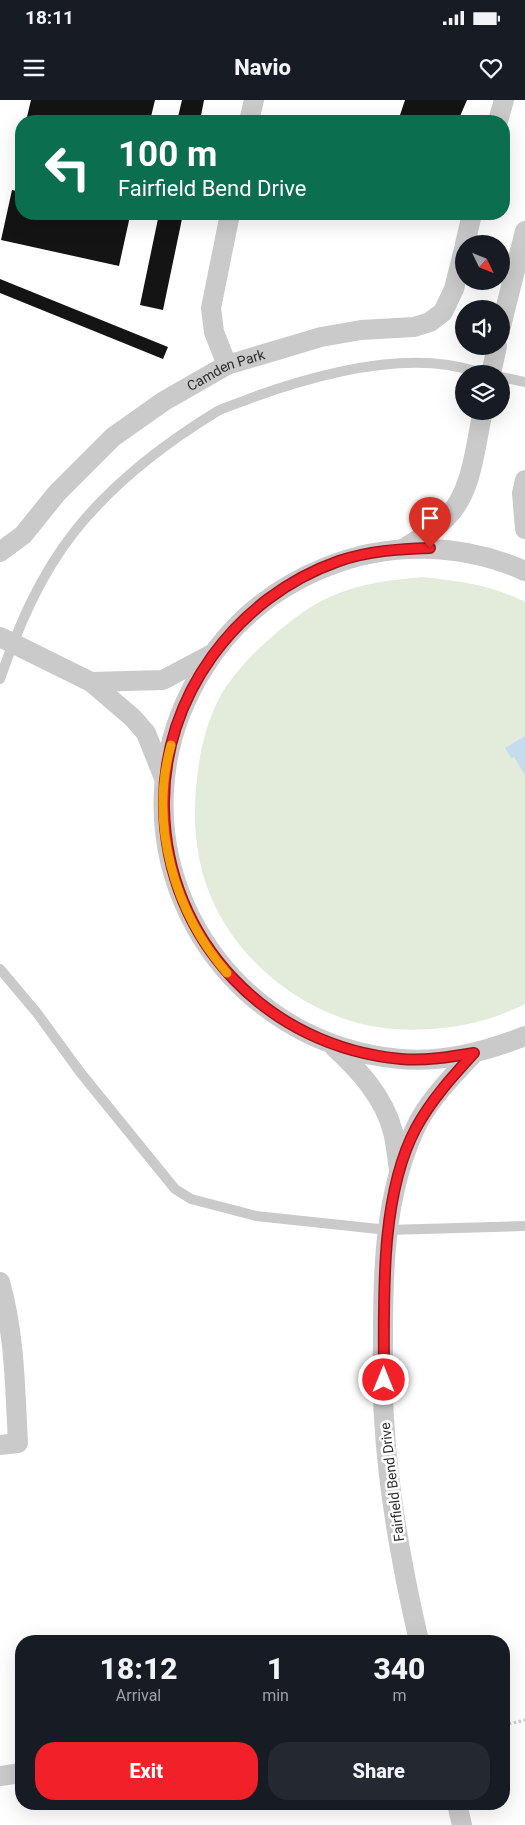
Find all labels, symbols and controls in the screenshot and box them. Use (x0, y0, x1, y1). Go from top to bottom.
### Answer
text: 18:11 (25, 6, 74, 29)
icon: menu (20, 54, 48, 82)
icon: heart (477, 54, 505, 82)
text: Navio (234, 55, 291, 80)
text: 100 m (118, 134, 217, 175)
icon: left (35, 135, 100, 200)
text: Fairfield Bend Drive (118, 176, 306, 201)
north arrow (455, 235, 510, 290)
map controls (455, 235, 510, 420)
button: sound (455, 300, 510, 355)
street label: Camden Park (184, 346, 268, 394)
button: layers (455, 365, 510, 420)
pin (409, 497, 451, 548)
icon: arrive (416, 504, 444, 532)
position arrow (357, 1353, 409, 1405)
street label: Fairfield Bend Drive (377, 1422, 407, 1542)
text: 18:12 (100, 1651, 178, 1686)
text: 1 (267, 1651, 284, 1686)
text: 340 (373, 1651, 425, 1686)
text: Arrival (116, 1686, 161, 1705)
text: min (262, 1686, 289, 1705)
text: m (392, 1686, 406, 1705)
button: Exit (35, 1742, 258, 1800)
button: Share (268, 1742, 490, 1800)

